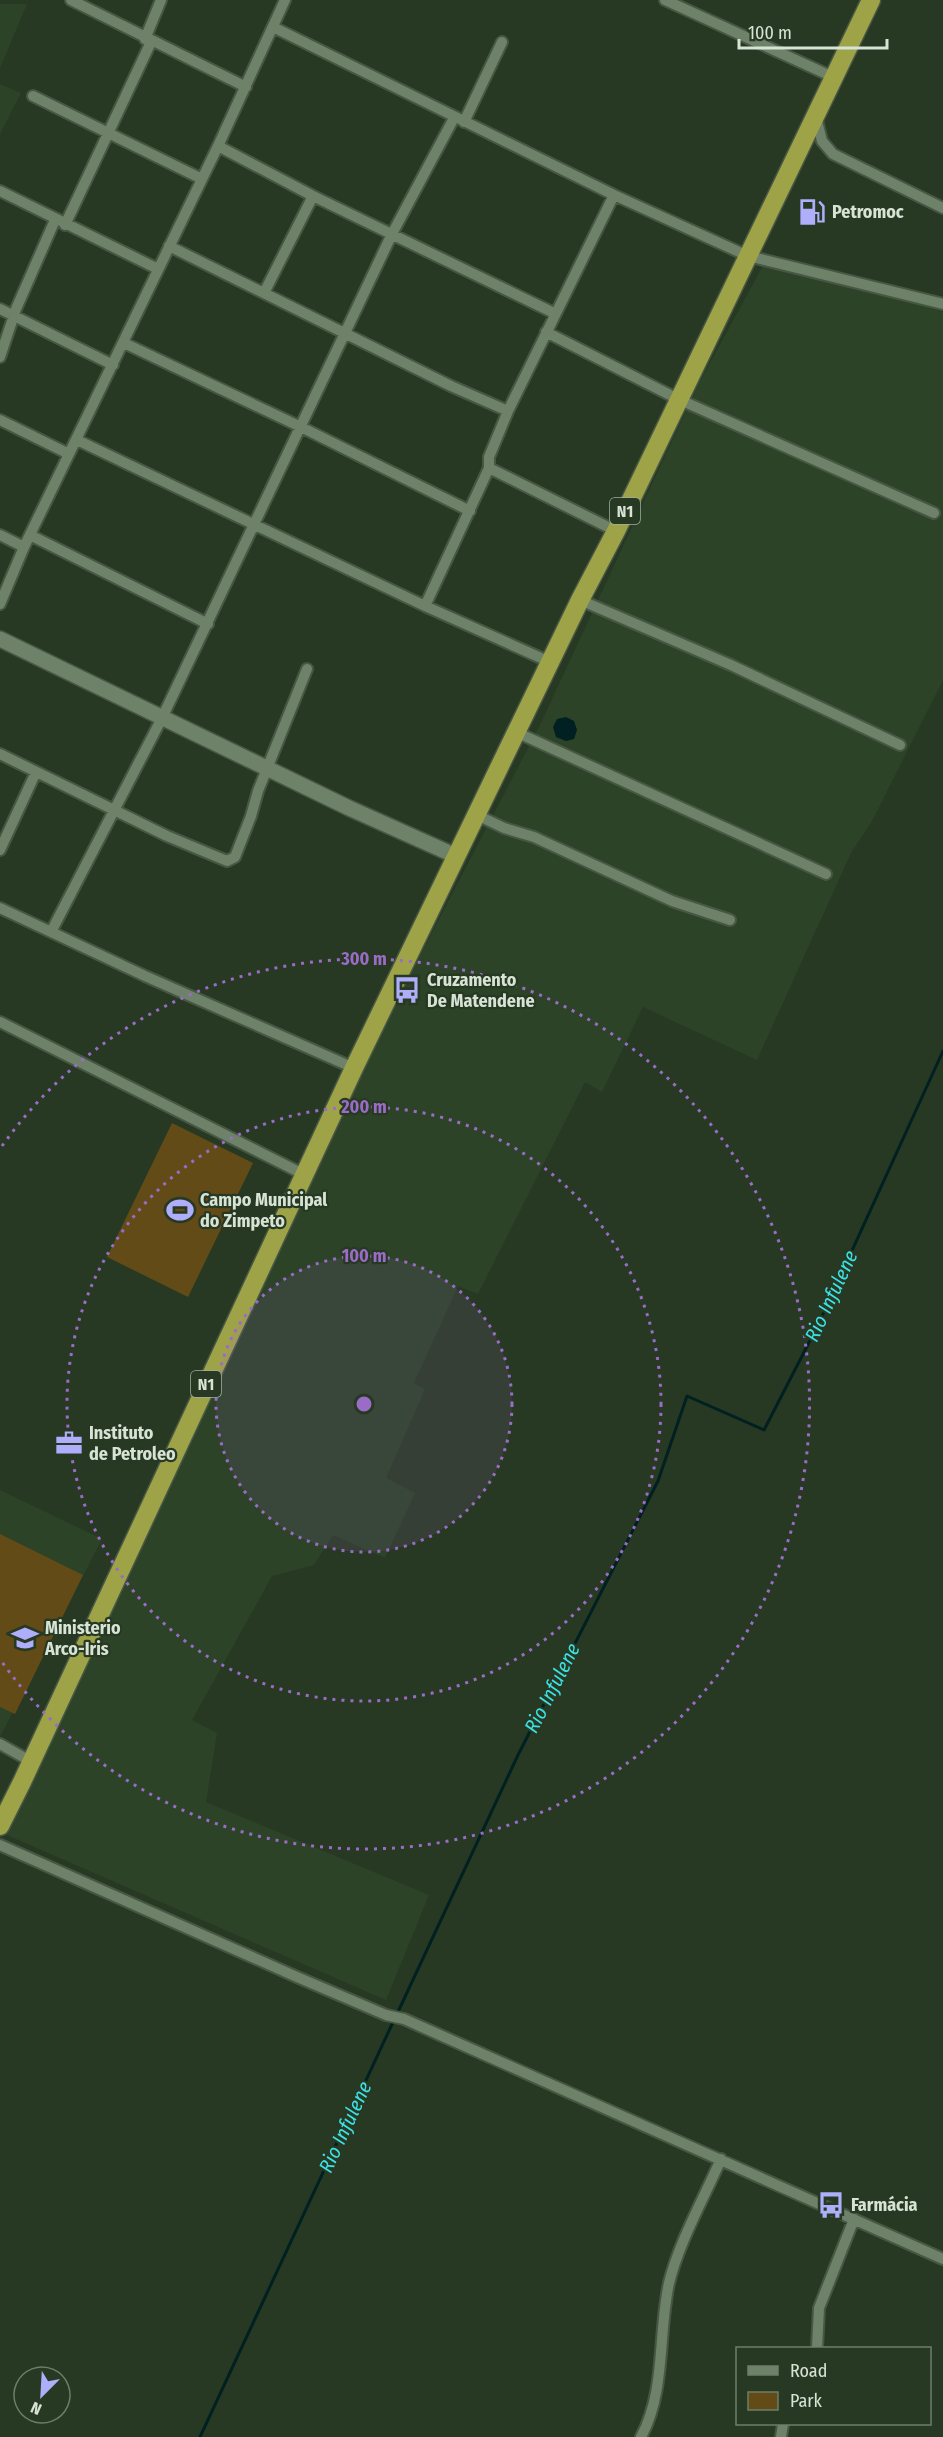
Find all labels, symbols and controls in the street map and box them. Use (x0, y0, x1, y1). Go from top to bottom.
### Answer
scale bar (739, 12, 888, 50)
text: 100 m (748, 22, 792, 44)
fuel station icon: Petromoc (797, 197, 827, 227)
place label: Petromoc (832, 201, 904, 223)
road number: N1 (610, 498, 640, 524)
text: 300 m (340, 948, 387, 970)
place label: Cruzamento De Matendene (427, 969, 535, 1012)
bus stop icon: Cruzamento De Matendene (392, 975, 422, 1005)
text: 200 m (340, 1096, 387, 1118)
place label: Campo Municipal do Zimpeto (200, 1189, 327, 1232)
sports icon: Campo Municipal do Zimpeto (165, 1195, 195, 1225)
text: 100 m (342, 1245, 386, 1267)
water label: Rio Infulene (800, 1246, 863, 1345)
road number: N1 (191, 1371, 221, 1397)
centre of rings (354, 1394, 374, 1414)
place label: Instituto de Petroleo (89, 1422, 176, 1465)
office icon: Instituto de Petroleo (54, 1428, 84, 1458)
place label: Ministerio Arco-Iris (44, 1617, 121, 1660)
school or university icon: Ministerio Arco-Iris (10, 1623, 40, 1653)
water label: Rio Infulene (519, 1639, 585, 1737)
water label: Rio Infulene (314, 2077, 377, 2176)
bus stop icon: Farmácia (816, 2190, 846, 2220)
place label: Farmácia (851, 2194, 918, 2216)
legend (736, 2347, 931, 2425)
text: Road (790, 2360, 827, 2382)
north arrow (12, 2365, 72, 2425)
text: Park (790, 2390, 823, 2412)
text: N (28, 2398, 44, 2419)

